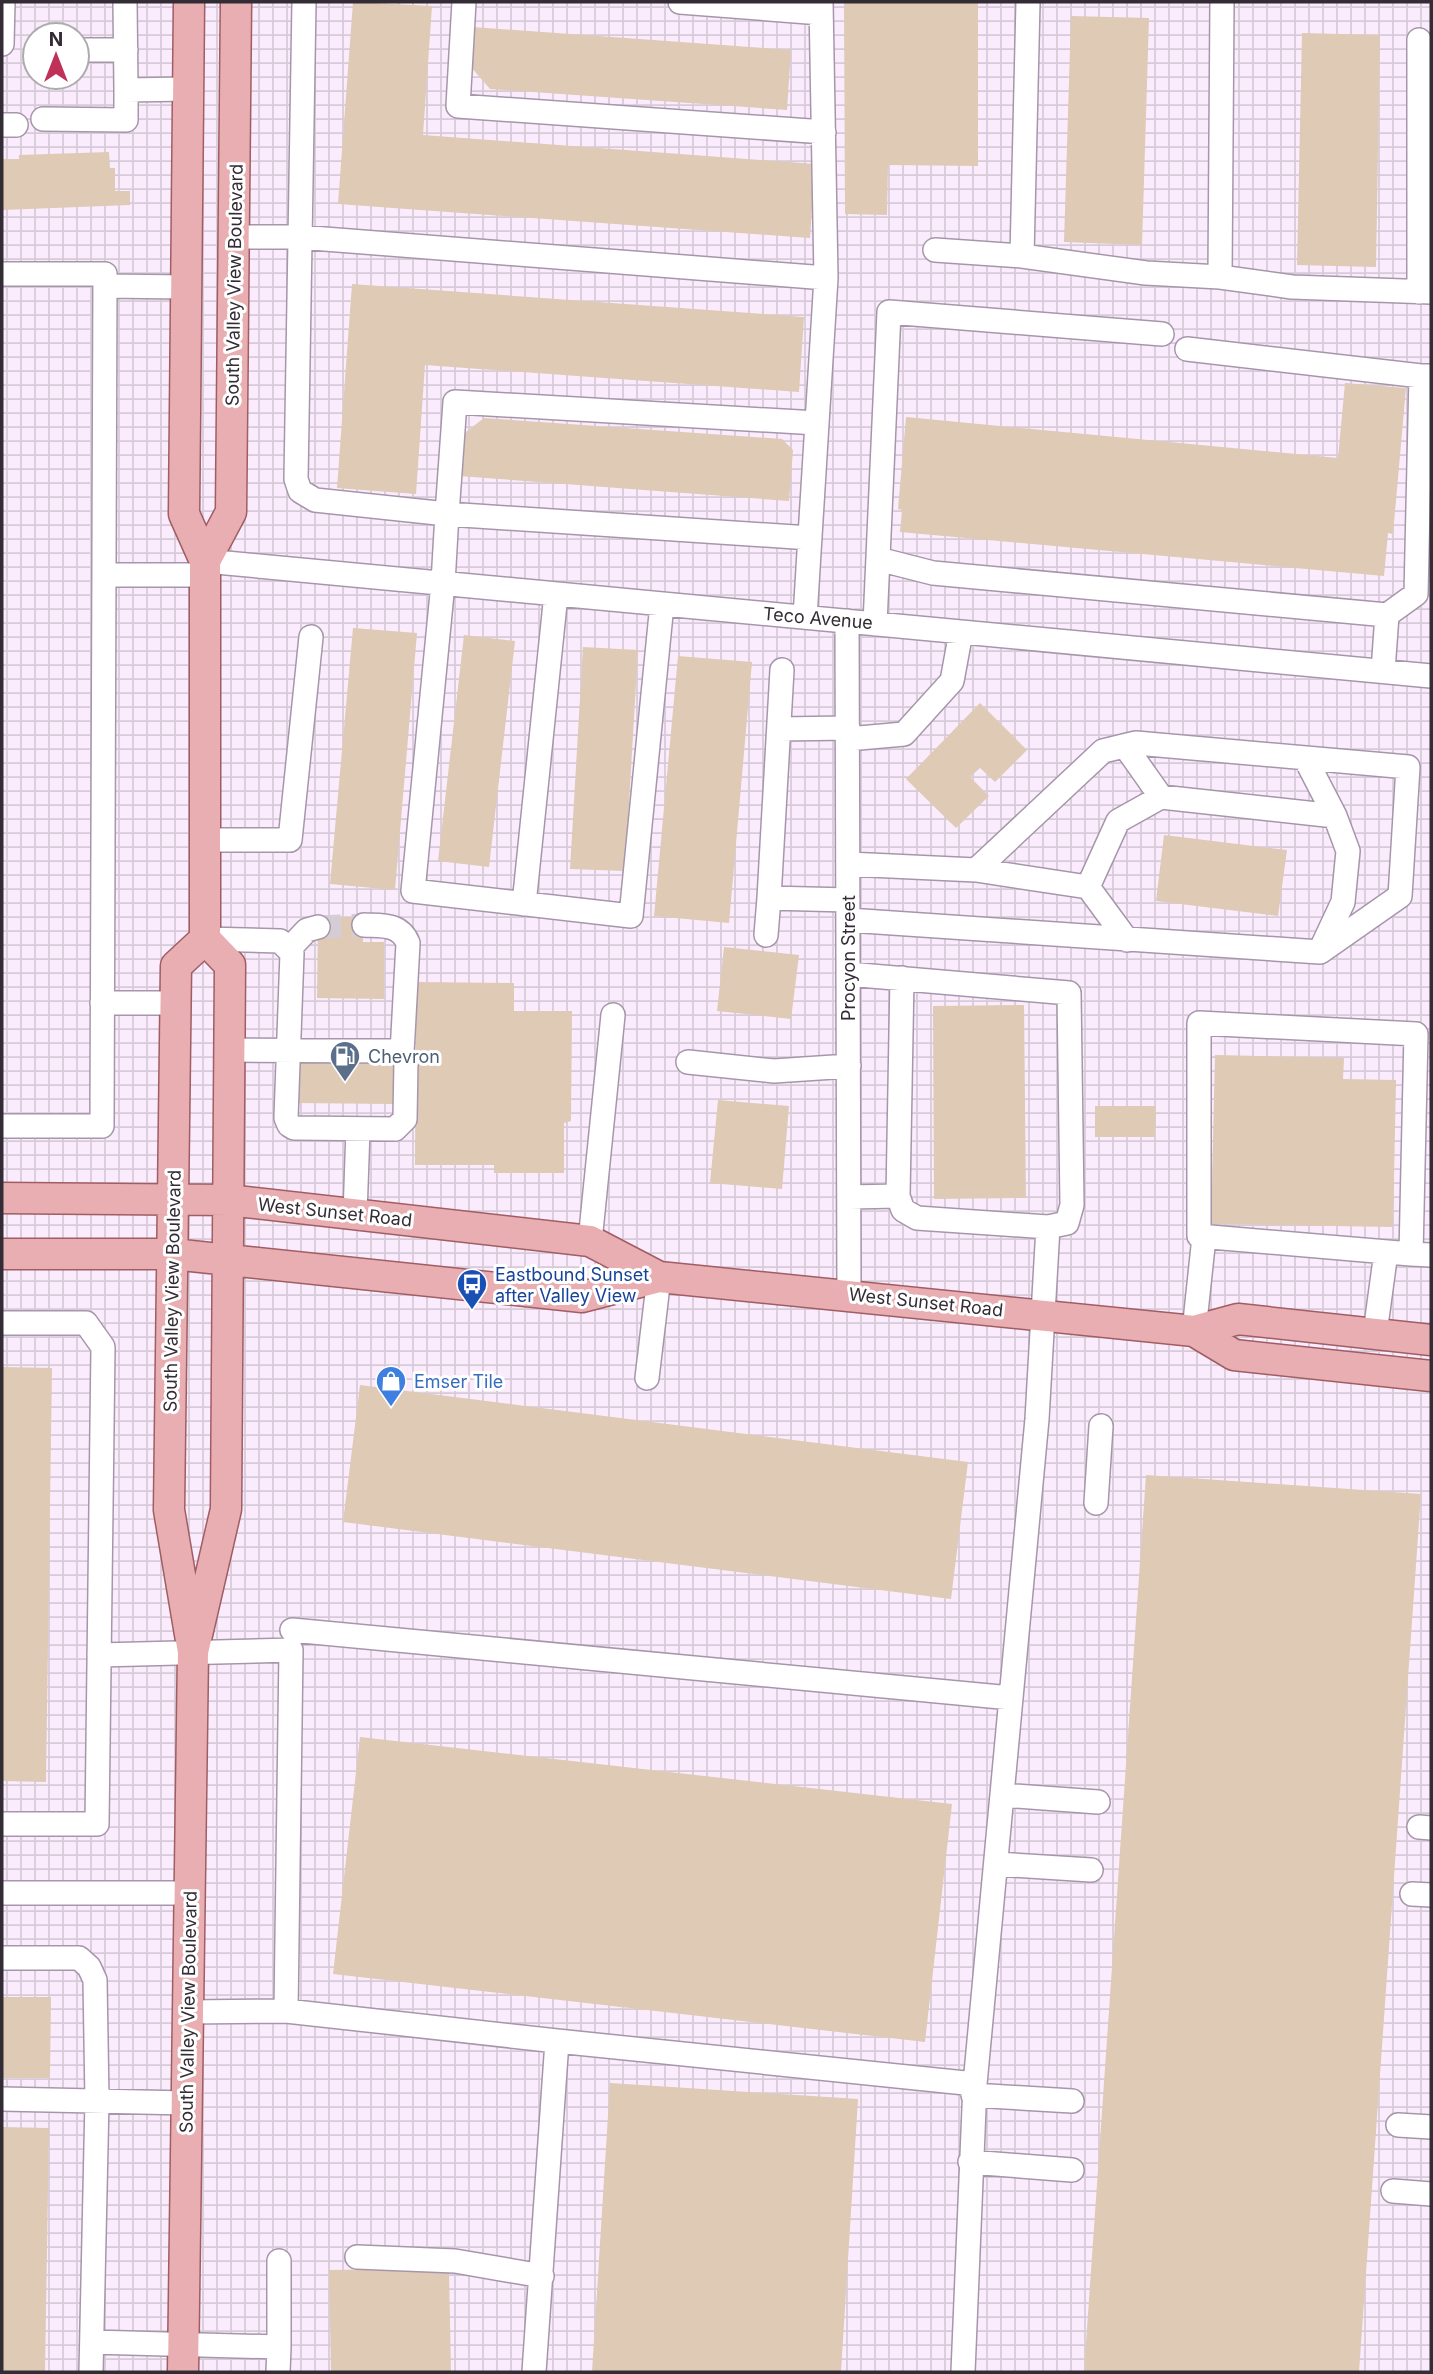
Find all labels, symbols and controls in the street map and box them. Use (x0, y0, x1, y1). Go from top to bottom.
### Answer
north arrow (21, 21, 91, 91)
text: N (49, 28, 63, 51)
street label: South Valley View Boulevard (221, 164, 247, 406)
street label: Teco Avenue (762, 603, 874, 633)
street label: Procyon Street (838, 895, 859, 1021)
fuel station icon: Chevron (328, 1039, 362, 1083)
place label: Chevron (368, 1046, 440, 1067)
street label: South Valley View Boulevard (159, 1170, 185, 1412)
street label: West Sunset Road (257, 1193, 413, 1231)
place label: Eastbound Sunset after Valley View (495, 1264, 649, 1306)
bus stop icon: Eastbound Sunset after Valley View (455, 1267, 489, 1311)
street label: West Sunset Road (848, 1283, 1004, 1321)
shop icon: Emser Tile (374, 1364, 408, 1408)
place label: Emser Tile (414, 1371, 503, 1392)
street label: South Valley View Boulevard (175, 1891, 201, 2133)

